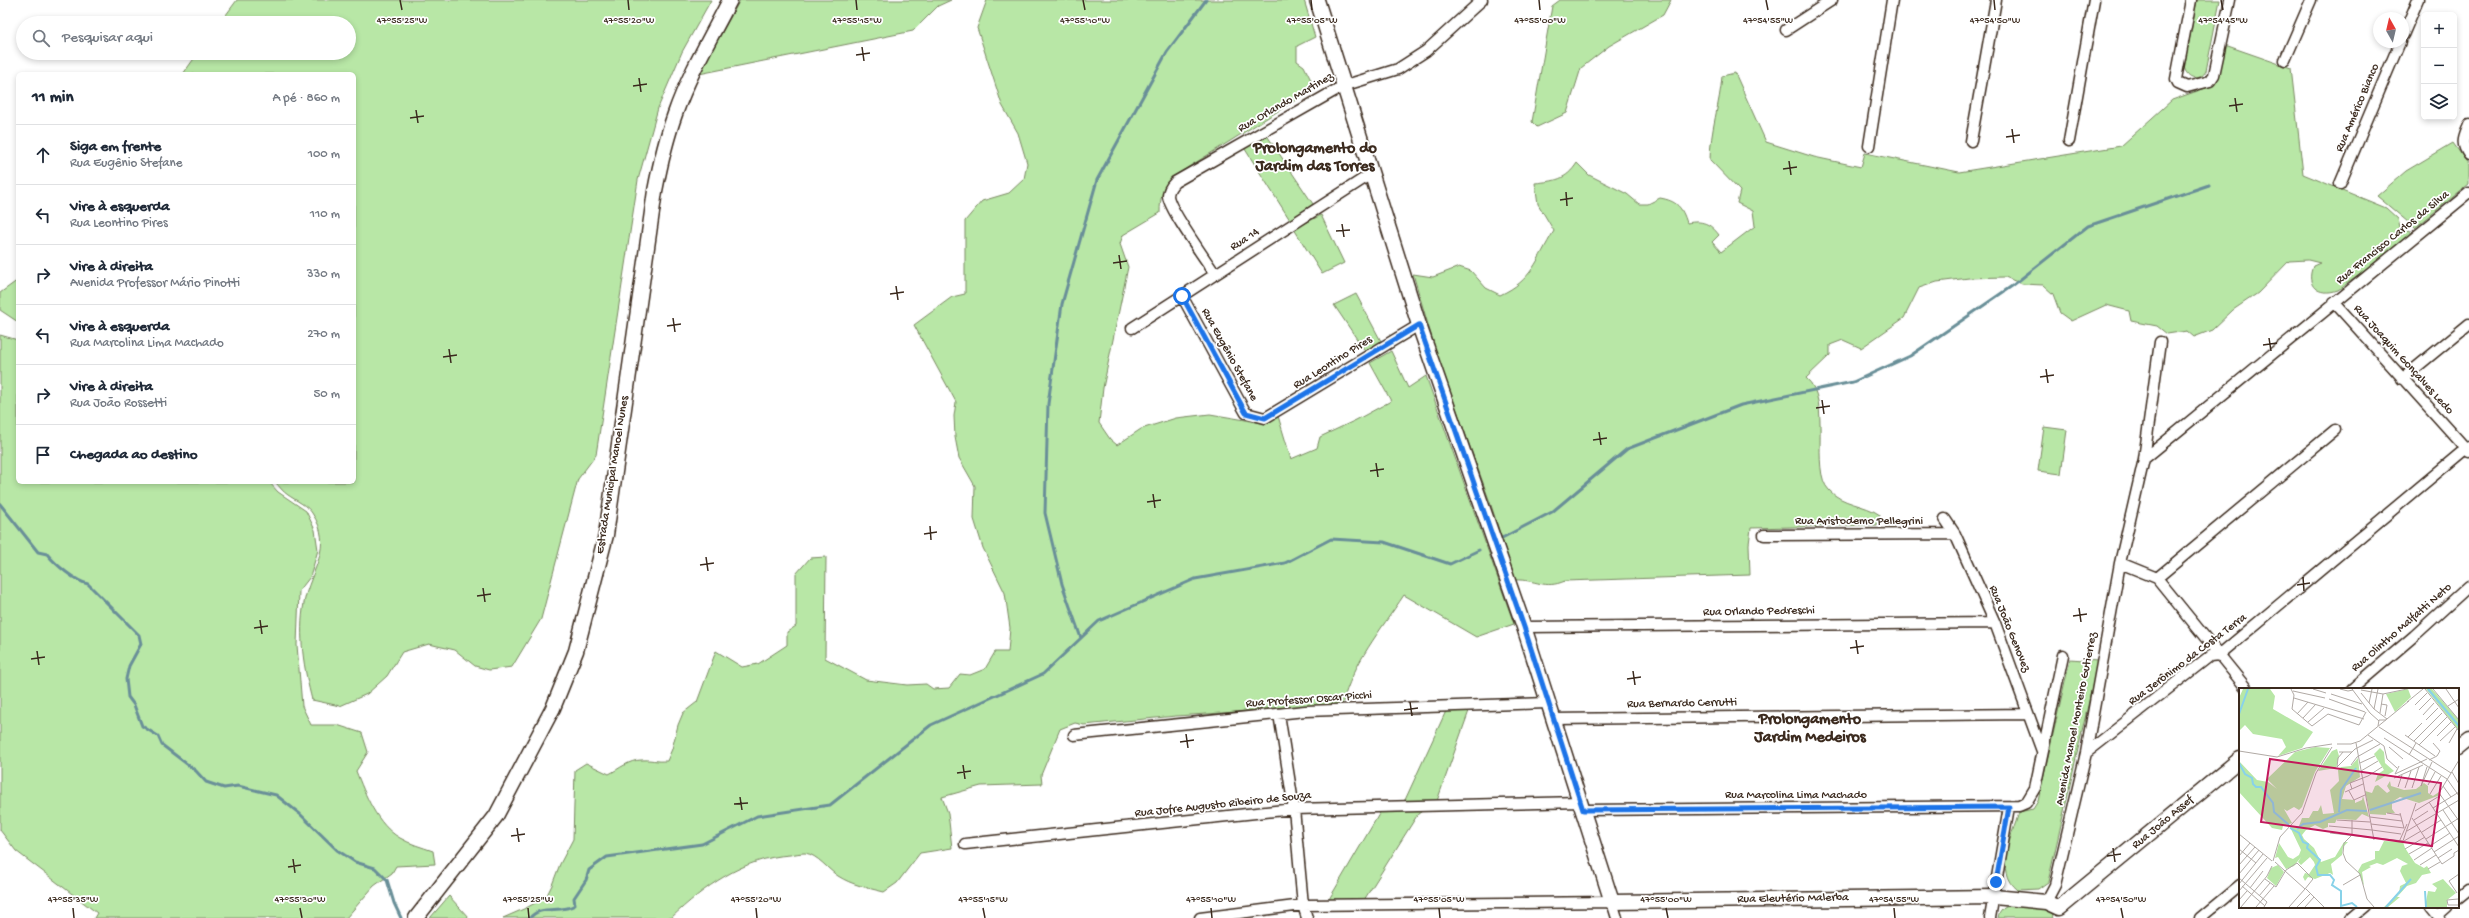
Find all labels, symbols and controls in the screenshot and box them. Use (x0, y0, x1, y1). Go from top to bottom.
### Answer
north arrow (2373, 12, 2409, 48)
map controls (2421, 12, 2457, 120)
button: + (2421, 12, 2457, 48)
text: 47°55'25"W (377, 15, 428, 27)
text: 47°55'20"W (604, 15, 655, 27)
text: 47°55'15"W (832, 15, 882, 27)
text: 47°55'10"W (1060, 15, 1110, 27)
text: 47°55'05"W (1286, 15, 1338, 27)
text: 47°55'00"W (1514, 15, 1566, 27)
text: 47°54'55"W (1743, 15, 1794, 27)
text: 47°54'50"W (1970, 15, 2021, 27)
text: 47°54'45"W (2198, 15, 2248, 27)
search box (16, 16, 356, 60)
icon: search (30, 27, 52, 49)
text: Pesquisar aqui (62, 29, 153, 47)
button: − (2421, 48, 2457, 84)
street label: Rua Américo Bianco (2333, 62, 2383, 154)
street label: Rua Orlando Martinez (1236, 70, 1337, 136)
button: layers (2421, 84, 2457, 120)
text: 11 min (32, 88, 74, 108)
text: A pé · 860 m (273, 91, 340, 106)
text: Siga em frente (70, 138, 161, 156)
district label: Prolongamento do Jardim das Torres (1252, 140, 1378, 177)
icon: ahead (32, 144, 54, 166)
text: 100 m (308, 147, 340, 162)
text: Rua Eugênio Stefane (70, 156, 182, 171)
street label: Rua Francisco Carlos da Silva (2334, 188, 2453, 288)
text: Vire à esquerda (70, 198, 170, 216)
icon: left (32, 204, 54, 226)
text: 110 m (310, 207, 340, 222)
text: Rua Leontino Pires (70, 216, 168, 231)
street label: Rua 14 (1228, 225, 1262, 255)
text: Vire à direita (70, 258, 153, 276)
icon: right (32, 264, 54, 286)
text: 330 m (307, 267, 340, 282)
text: Avenida Professor Mário Pinotti (70, 276, 240, 291)
route start (1173, 287, 1191, 305)
street label: Rua Joaquim Gonçalves Ledo (2350, 302, 2456, 418)
street label: Rua Eugênio Stefane (1198, 306, 1261, 404)
text: Vire à esquerda (70, 318, 170, 336)
icon: left (32, 324, 54, 346)
text: 270 m (307, 327, 340, 342)
street label: Rua Leontino Pires (1291, 333, 1375, 393)
text: Rua Marcolina Lima Machado (70, 336, 224, 351)
text: Vire à direita (70, 378, 153, 396)
icon: right (32, 384, 54, 406)
text: 50 m (313, 387, 340, 402)
street label: Estrada Municipal Manoel Nunes (594, 395, 632, 555)
text: Rua João Rossetti (70, 396, 167, 411)
icon: arrive (32, 444, 54, 466)
text: Chegada ao destino (70, 446, 197, 464)
street label: Rua Aristodemo Pellegrini (1795, 515, 1923, 529)
street label: Rua Olintho Malfatti Neto (2349, 581, 2455, 675)
street label: Rua João Genovez (1985, 584, 2033, 675)
street label: Rua Orlando Pedreschi (1703, 604, 1815, 620)
street label: Rua Jerônimo da Costa Terra (2126, 611, 2250, 709)
street label: Avenida Manoel Monteiro Gutierrez (2053, 631, 2101, 807)
inset map (2239, 688, 2459, 908)
street label: Rua Professor Oscar Picchi (1245, 689, 1373, 711)
street label: Rua Bernardo Cerrutti (1627, 696, 1737, 712)
district label: Prolongamento Jardim Medeiros (1753, 711, 1867, 748)
street label: Rua Jofre Augusto Ribeiro de Souza (1134, 789, 1312, 821)
street label: Rua Marcolina Lima Machado (1725, 789, 1867, 803)
street label: Rua João Assef (2130, 793, 2197, 853)
route end (1987, 873, 2005, 891)
street label: Rua Eleutério Malerba (1737, 891, 1849, 907)
text: 47°55'35"W (48, 894, 99, 906)
text: 47°55'30"W (274, 894, 326, 906)
text: 47°55'25"W (503, 894, 554, 906)
text: 47°55'20"W (731, 894, 782, 906)
text: 47°55'15"W (958, 894, 1008, 906)
text: 47°55'10"W (1186, 894, 1236, 906)
text: 47°55'05"W (1413, 894, 1465, 906)
text: 47°55'00"W (1640, 894, 1692, 906)
text: 47°54'55"W (1869, 894, 1920, 906)
text: 47°54'50"W (2096, 894, 2147, 906)

